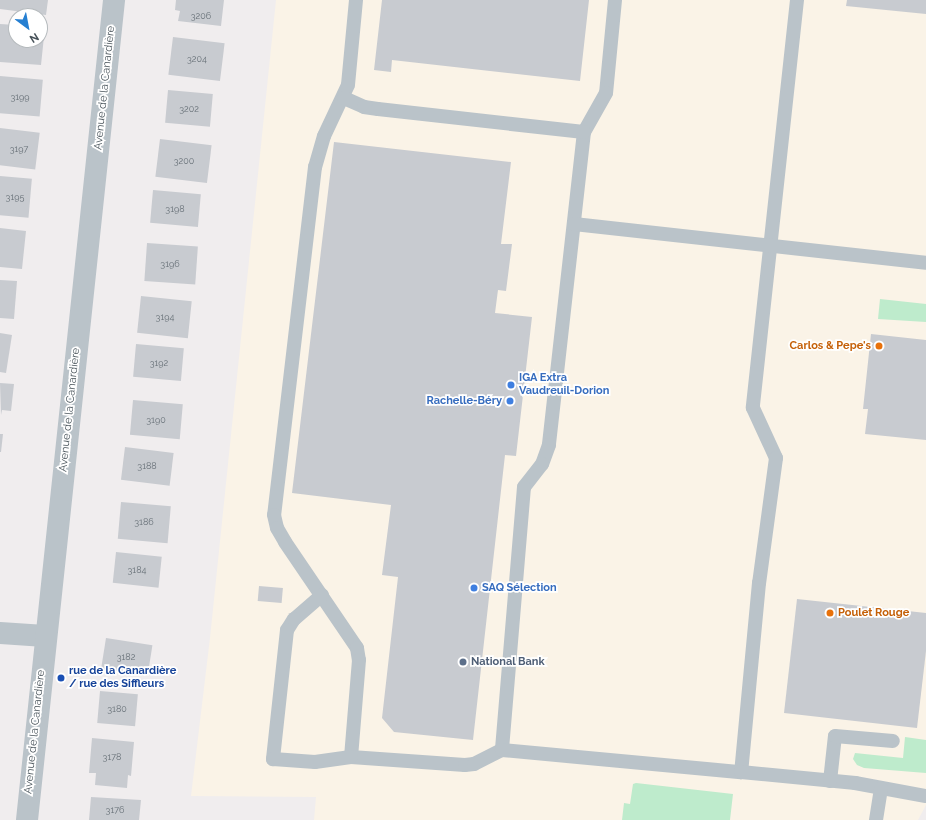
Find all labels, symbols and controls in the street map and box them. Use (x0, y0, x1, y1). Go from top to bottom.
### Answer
north arrow (8, 8, 48, 48)
house number: 3206 (191, 11, 211, 21)
street label: Avenue de la Canardière (92, 25, 118, 151)
text: N (27, 30, 41, 45)
house number: 3204 (187, 54, 207, 64)
house number: 3199 (10, 92, 30, 102)
house number: 3202 (179, 104, 199, 114)
house number: 3197 (10, 144, 28, 154)
house number: 3200 (174, 156, 194, 166)
house number: 3195 (6, 192, 24, 202)
house number: 3198 (165, 204, 185, 214)
house number: 3196 (160, 259, 180, 269)
house number: 3194 (156, 312, 174, 322)
place label: Carlos & Pepe's (790, 339, 871, 353)
marker: Carlos & Pepe's (874, 341, 884, 351)
street label: Avenue de la Canardière (57, 347, 83, 473)
house number: 3192 (150, 358, 168, 368)
place label: IGA Extra Vaudreuil-Dorion (519, 372, 609, 398)
marker: IGA Extra Vaudreuil-Dorion (506, 380, 516, 390)
place label: Rachelle-Béry (426, 394, 502, 408)
marker: Rachelle-Béry (505, 396, 515, 406)
house number: 3190 (146, 415, 166, 425)
house number: 3188 (137, 461, 157, 471)
house number: 3186 (134, 517, 154, 527)
house number: 3184 (128, 565, 146, 575)
place label: SAQ Sélection (482, 581, 557, 595)
marker: SAQ Sélection (469, 583, 479, 593)
place label: Poulet Rouge (838, 606, 909, 620)
marker: Poulet Rouge (825, 608, 835, 618)
house number: 3182 (117, 652, 135, 662)
place label: National Bank (471, 655, 545, 669)
marker: National Bank (458, 657, 468, 667)
place label: rue de la Canardière / rue des Siffleurs (69, 665, 176, 691)
street label: Avenue de la Canardière (22, 669, 48, 795)
marker: rue de la Canardière / rue des Siffleurs (56, 673, 66, 683)
house number: 3180 (107, 704, 127, 714)
house number: 3178 (103, 752, 121, 762)
house number: 3176 (106, 805, 124, 815)

